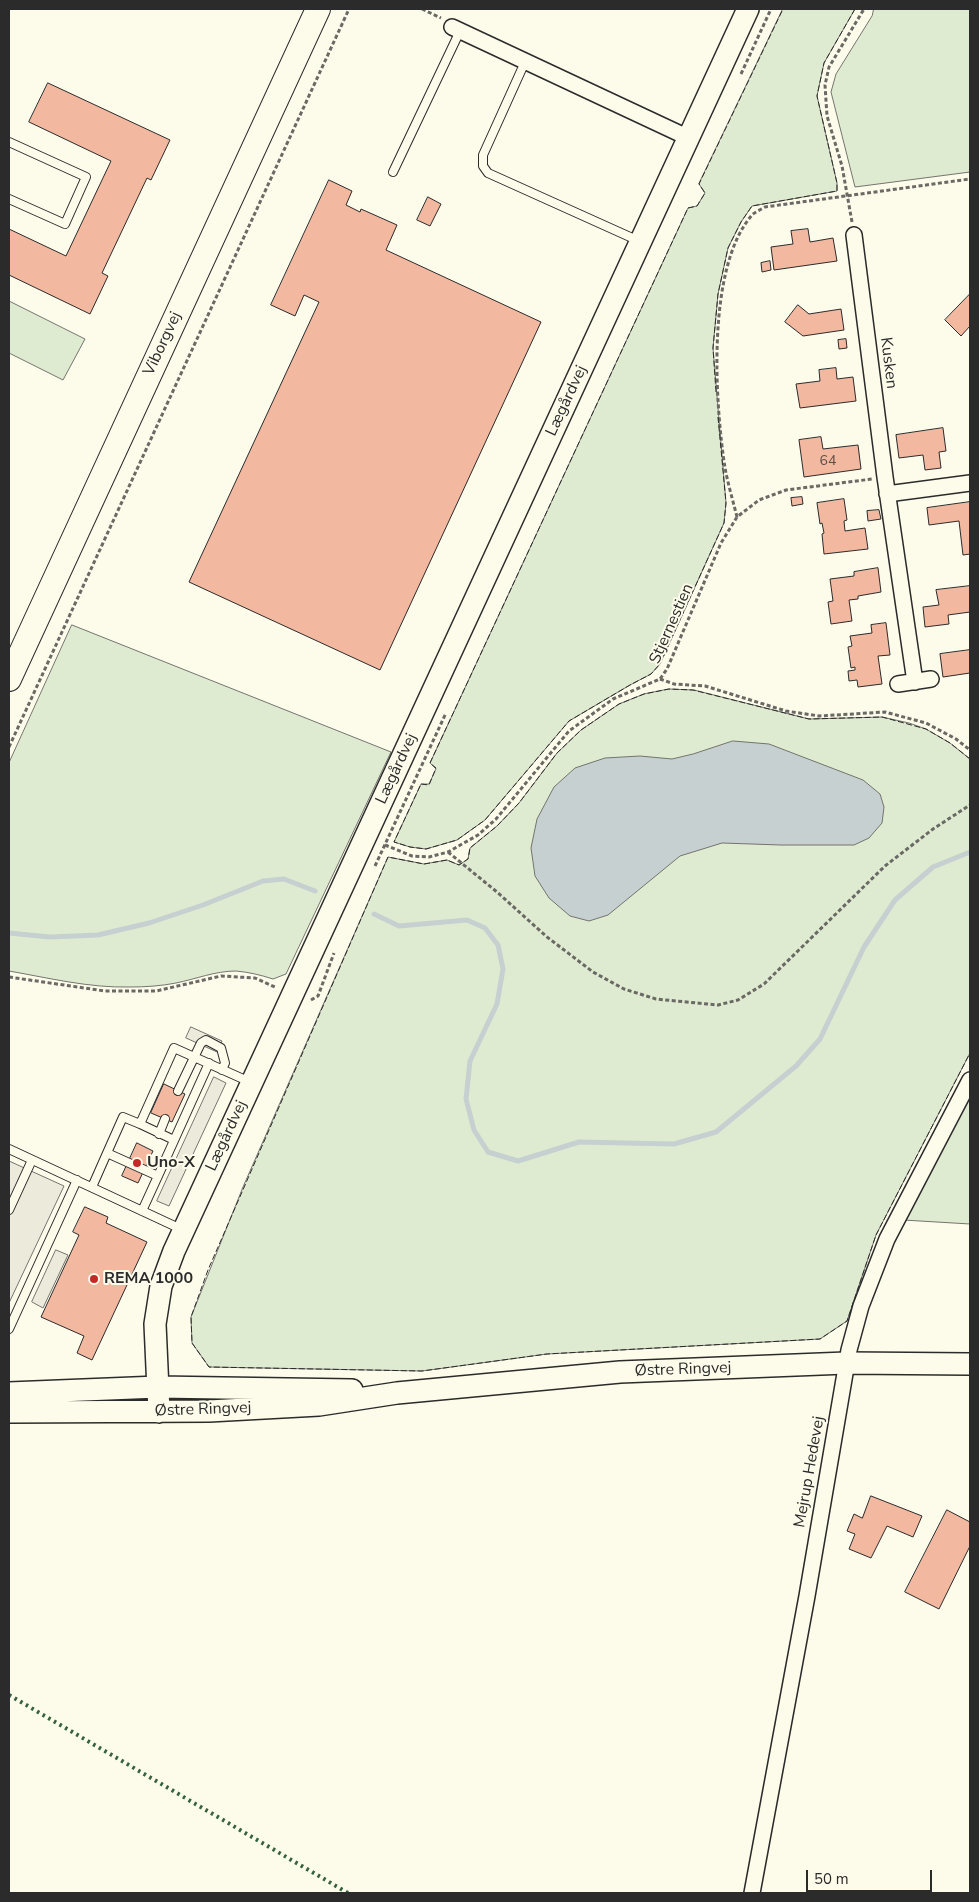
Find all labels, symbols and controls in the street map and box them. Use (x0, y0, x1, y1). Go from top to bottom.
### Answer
street label: Viborgvej (140, 309, 186, 379)
street label: Kusken (875, 336, 901, 390)
street label: Lægårdvej (542, 363, 592, 439)
house number: 64 (820, 454, 836, 470)
street label: Stjernestien (646, 581, 698, 667)
street label: Lægårdvej (372, 731, 422, 807)
street label: Lægårdvej (202, 1098, 252, 1174)
place label: Uno-X (147, 1153, 195, 1173)
marker: Uno-X (131, 1157, 143, 1169)
place label: REMA 1000 (104, 1269, 193, 1289)
marker: REMA 1000 (88, 1273, 100, 1285)
street label: Østre Ringvej (634, 1359, 732, 1381)
street label: Østre Ringvej (154, 1399, 252, 1421)
street label: Mejrup Hedevej (791, 1415, 829, 1529)
scale bar (809, 1860, 935, 1892)
text: 50 m (814, 1869, 849, 1889)

